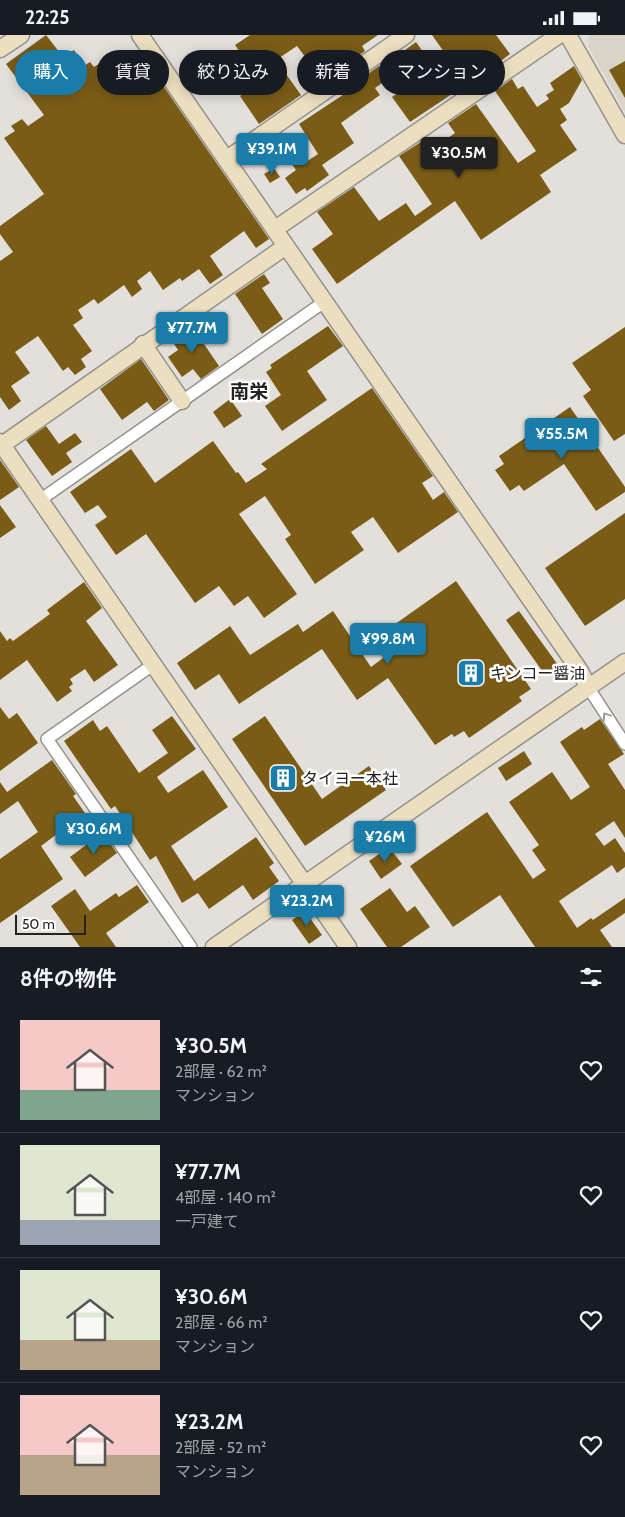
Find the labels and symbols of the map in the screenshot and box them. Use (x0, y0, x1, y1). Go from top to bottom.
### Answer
pin: ¥39.1M (231, 133, 313, 175)
pin: ¥30.5M (418, 137, 500, 179)
pin: ¥77.7M (151, 311, 233, 354)
district label: 南栄 (230, 380, 268, 403)
pin: ¥55.5M (521, 417, 603, 460)
pin: ¥99.8M (347, 623, 429, 665)
building icon: キンコー醤油 (456, 658, 486, 688)
place label: キンコー醤油 (490, 664, 586, 683)
one-way arrow (603, 712, 612, 722)
building icon: タイヨー本社 (268, 763, 298, 793)
place label: タイヨー本社 (302, 769, 398, 788)
pin: ¥30.6M (53, 813, 135, 855)
pin: ¥26M (355, 821, 415, 863)
pin: ¥23.2M (266, 885, 348, 927)
scale bar (15, 912, 86, 935)

